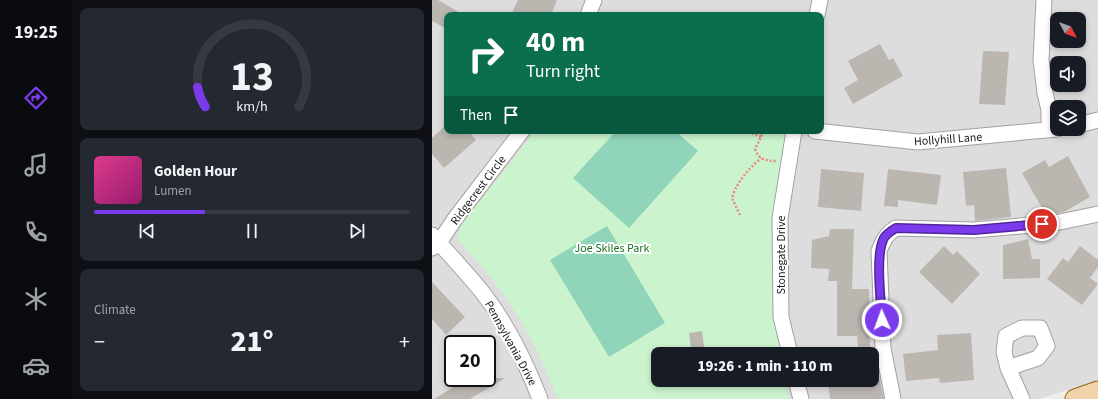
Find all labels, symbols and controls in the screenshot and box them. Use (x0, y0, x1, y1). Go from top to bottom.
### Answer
north arrow (1050, 12, 1086, 48)
map controls (1050, 12, 1086, 136)
text: 19:25 (14, 20, 58, 45)
text: 40 m (526, 22, 585, 62)
icon: right (460, 28, 512, 80)
text: 13 (230, 47, 274, 107)
button: sound (1050, 56, 1086, 92)
text: Turn right (526, 59, 600, 84)
icon: directions (22, 84, 50, 112)
text: km/h (236, 96, 268, 117)
button: layers (1050, 100, 1086, 136)
icon: arrive (500, 104, 522, 126)
text: Then (460, 105, 492, 126)
street label: Hollyhill Lane (913, 129, 983, 150)
icon: music (22, 151, 50, 179)
street label: Ridgecrest Circle (447, 152, 510, 229)
text: Golden Hour (154, 161, 237, 182)
text: Lumen (154, 182, 192, 200)
pin (1025, 207, 1059, 241)
icon: arrive (1031, 213, 1053, 235)
street label: Stonegate Drive (773, 215, 790, 294)
icon: phone (22, 218, 50, 246)
icon: previous (136, 220, 158, 242)
icon: pause (241, 220, 263, 242)
icon: next (346, 220, 368, 242)
park label: Joe Skiles Park (575, 240, 649, 257)
icon: climate (22, 285, 50, 313)
street label: Pennsylvania Drive (480, 298, 541, 389)
position arrow (861, 299, 903, 341)
text: Climate (94, 301, 136, 319)
text: 21° (230, 320, 274, 363)
text: − (94, 326, 105, 358)
text: + (399, 326, 410, 358)
speed limit sign: 20 (444, 335, 496, 387)
icon: car (22, 352, 50, 380)
text: 19:26 · 1 min · 110 m (698, 356, 832, 377)

